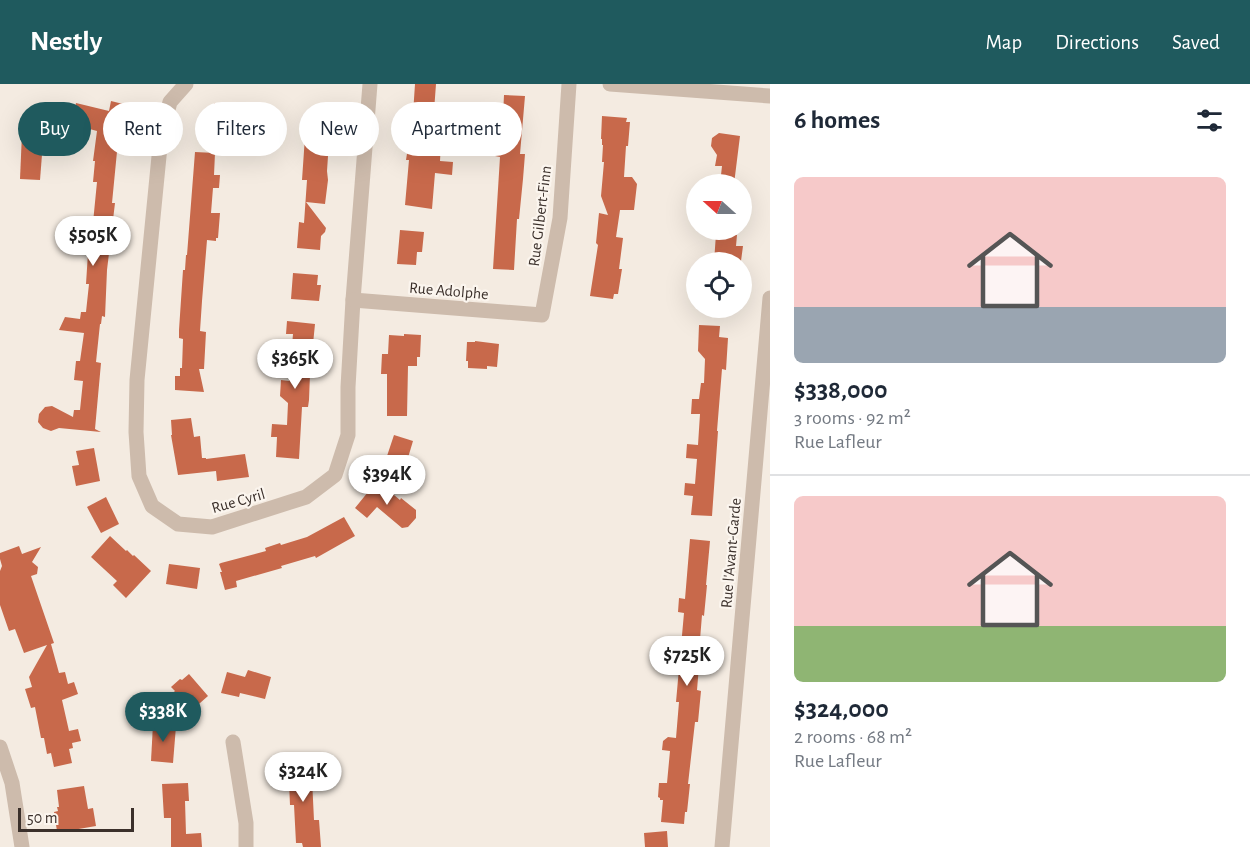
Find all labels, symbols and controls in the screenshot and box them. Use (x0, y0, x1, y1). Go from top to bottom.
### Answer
text: Nestly (30, 28, 102, 56)
text: Map (986, 32, 1022, 53)
text: Directions (1055, 32, 1139, 53)
text: Saved (1172, 32, 1220, 53)
chip: Buy (18, 102, 91, 156)
chip: Rent (103, 102, 183, 156)
chip: Filters (195, 102, 287, 156)
chip: New (299, 102, 379, 156)
chip: Apartment (391, 102, 522, 156)
icon: filters (1193, 104, 1226, 137)
text: 6 homes (794, 107, 880, 133)
street label: Rue Gilbert-Finn (526, 165, 554, 267)
north arrow (686, 174, 752, 240)
map controls (686, 174, 752, 318)
pin: $505K (51, 216, 135, 267)
icon: home (956, 216, 1064, 324)
text: $505K (69, 225, 117, 245)
button: locate (686, 252, 752, 318)
street label: Rue Adolphe (409, 280, 489, 302)
pin: $365K (253, 339, 337, 390)
text: $365K (271, 348, 319, 368)
text: $338,000 (794, 377, 888, 403)
text: 3 rooms · 92 m² (794, 408, 911, 428)
text: Rue Lafleur (794, 432, 882, 452)
pin: $394K (345, 455, 429, 506)
text: $394K (362, 464, 412, 484)
street label: Rue Cyril (210, 486, 267, 517)
street label: Rue l'Avant-Garde (718, 497, 744, 609)
icon: home (956, 535, 1064, 643)
pin: $725K (645, 636, 729, 687)
text: $725K (663, 645, 711, 665)
pin: $338K (121, 692, 205, 743)
text: $324,000 (794, 696, 889, 722)
text: $338K (139, 701, 187, 721)
text: 2 rooms · 68 m² (794, 727, 912, 747)
text: Rue Lafleur (794, 751, 882, 771)
pin: $324K (261, 752, 345, 803)
text: $324K (279, 761, 327, 781)
scale bar (18, 805, 134, 832)
text: 50 m (27, 810, 58, 826)

